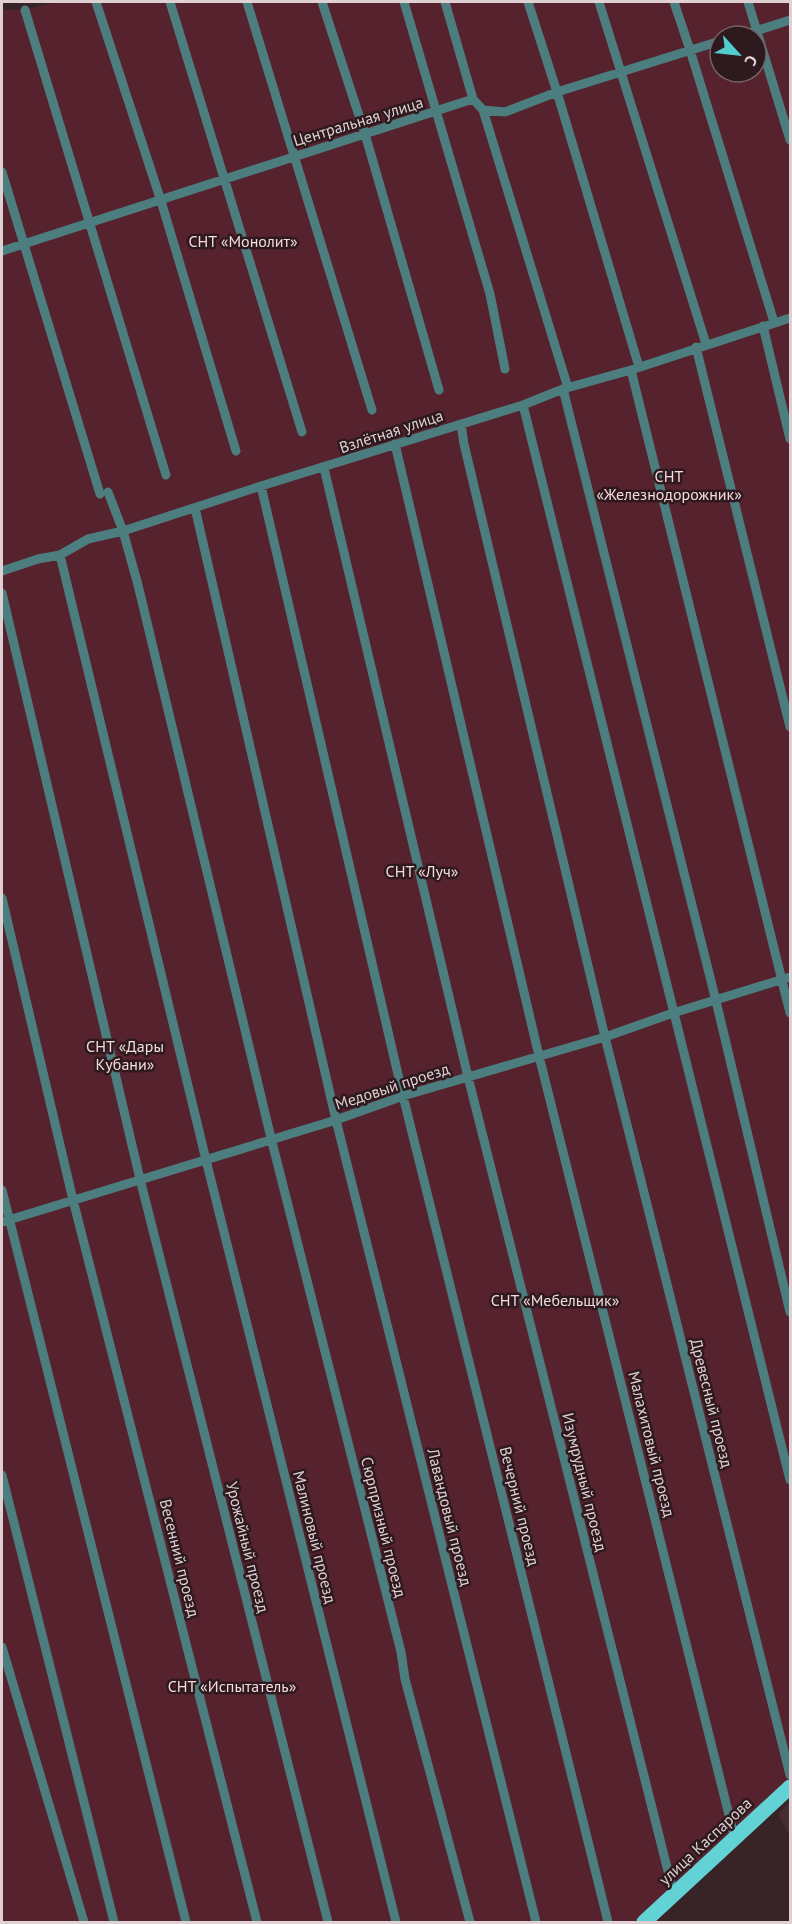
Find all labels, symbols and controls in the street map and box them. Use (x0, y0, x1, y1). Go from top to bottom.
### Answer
north arrow (708, 24, 768, 84)
text: С (740, 52, 762, 69)
street label: Центральная улица (291, 92, 425, 150)
park label: СНТ «Монолит» (188, 231, 298, 251)
street label: Взлётная улица (336, 405, 446, 457)
park label: СНТ «Железнодорожник» (596, 466, 742, 504)
park label: СНТ «Луч» (386, 861, 459, 881)
park label: СНТ «Дары Кубани» (86, 1036, 164, 1074)
street label: Медовый проезд (332, 1058, 452, 1114)
park label: СНТ «Мебельщик» (491, 1290, 620, 1310)
street label: Древесный проезд (686, 1336, 738, 1470)
street label: Малахитовый проезд (624, 1369, 680, 1519)
street label: Изумрудный проезд (558, 1411, 612, 1554)
street label: Вечерний проезд (496, 1444, 545, 1568)
street label: Лавандовый проезд (423, 1445, 477, 1588)
street label: Сюрпризный проезд (357, 1455, 411, 1600)
street label: Малиновый проезд (289, 1469, 341, 1606)
street label: Урожайный проезд (222, 1479, 274, 1615)
street label: Весенний проезд (156, 1497, 204, 1619)
park label: СНТ «Испытатель» (168, 1676, 297, 1696)
street label: улица Каспарова (654, 1793, 756, 1889)

